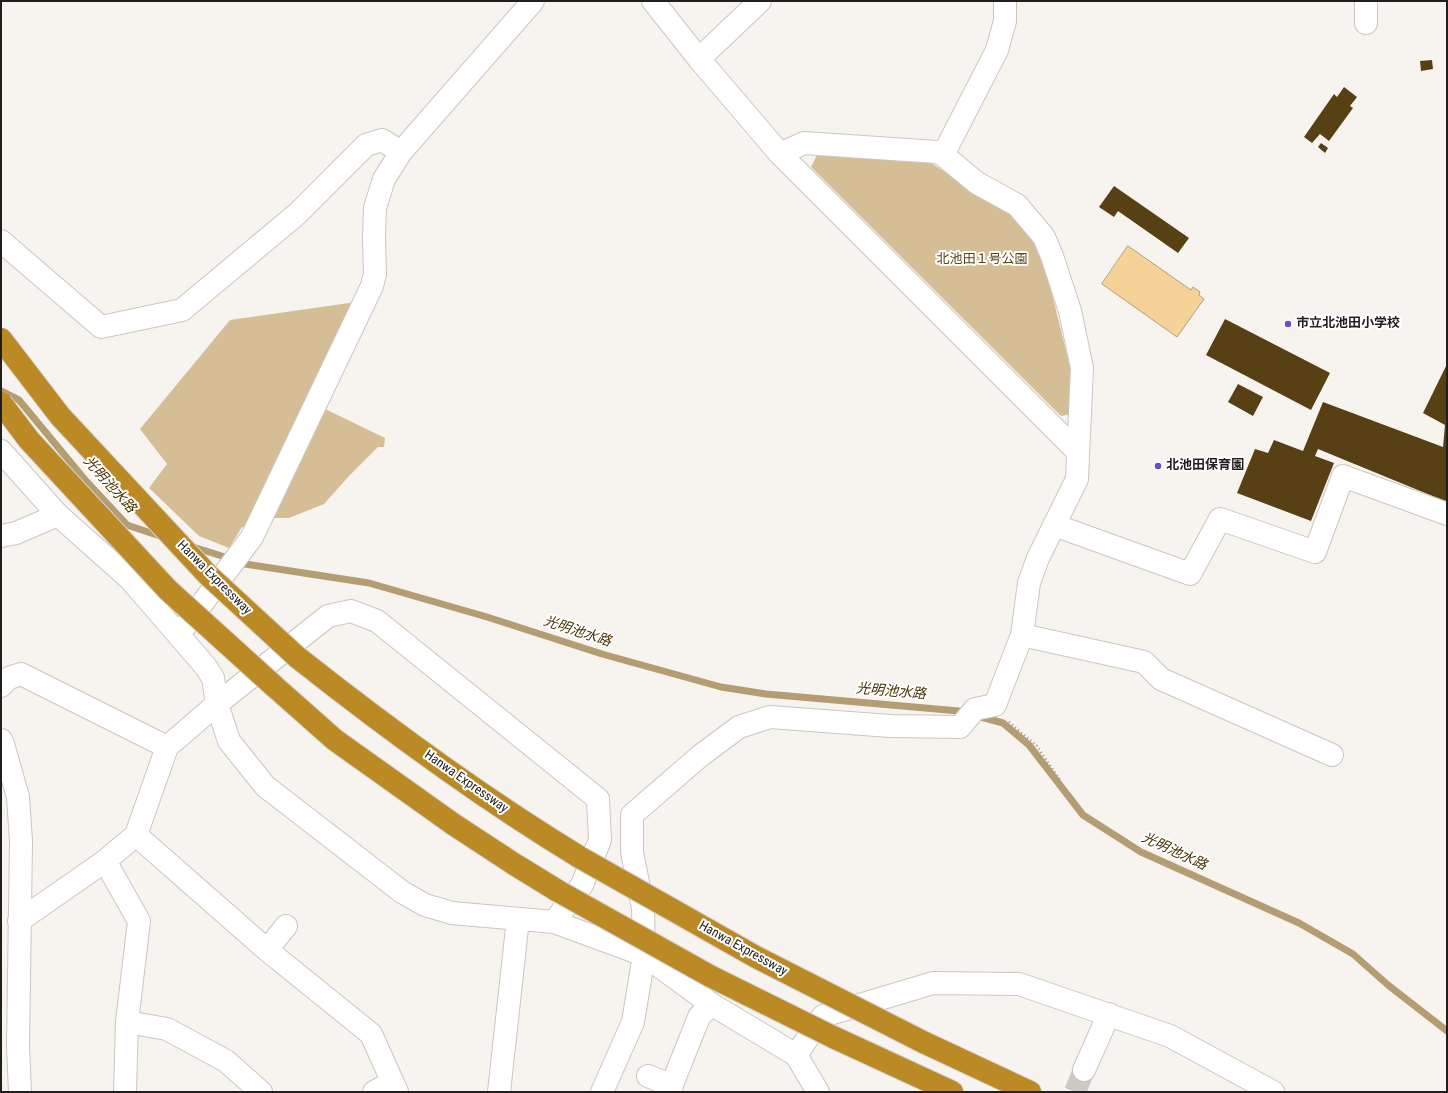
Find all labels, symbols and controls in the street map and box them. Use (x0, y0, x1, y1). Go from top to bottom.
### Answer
park label: 北池田１号公園 (937, 252, 1027, 268)
place label: 市立北池田小学校 (1296, 316, 1400, 332)
marker: 市立北池田小学校 (1283, 319, 1293, 329)
water label: 光明池水路 (79, 453, 139, 517)
place label: 北池田保育園 (1166, 458, 1244, 474)
marker: 北池田保育園 (1153, 461, 1163, 471)
street label: Hanwa Expressway (174, 538, 254, 618)
water label: 光明池水路 (541, 613, 613, 651)
water label: 光明池水路 (855, 681, 927, 703)
street label: Hanwa Expressway (421, 747, 511, 817)
water label: 光明池水路 (1139, 830, 1209, 874)
street label: Hanwa Expressway (696, 918, 790, 980)

